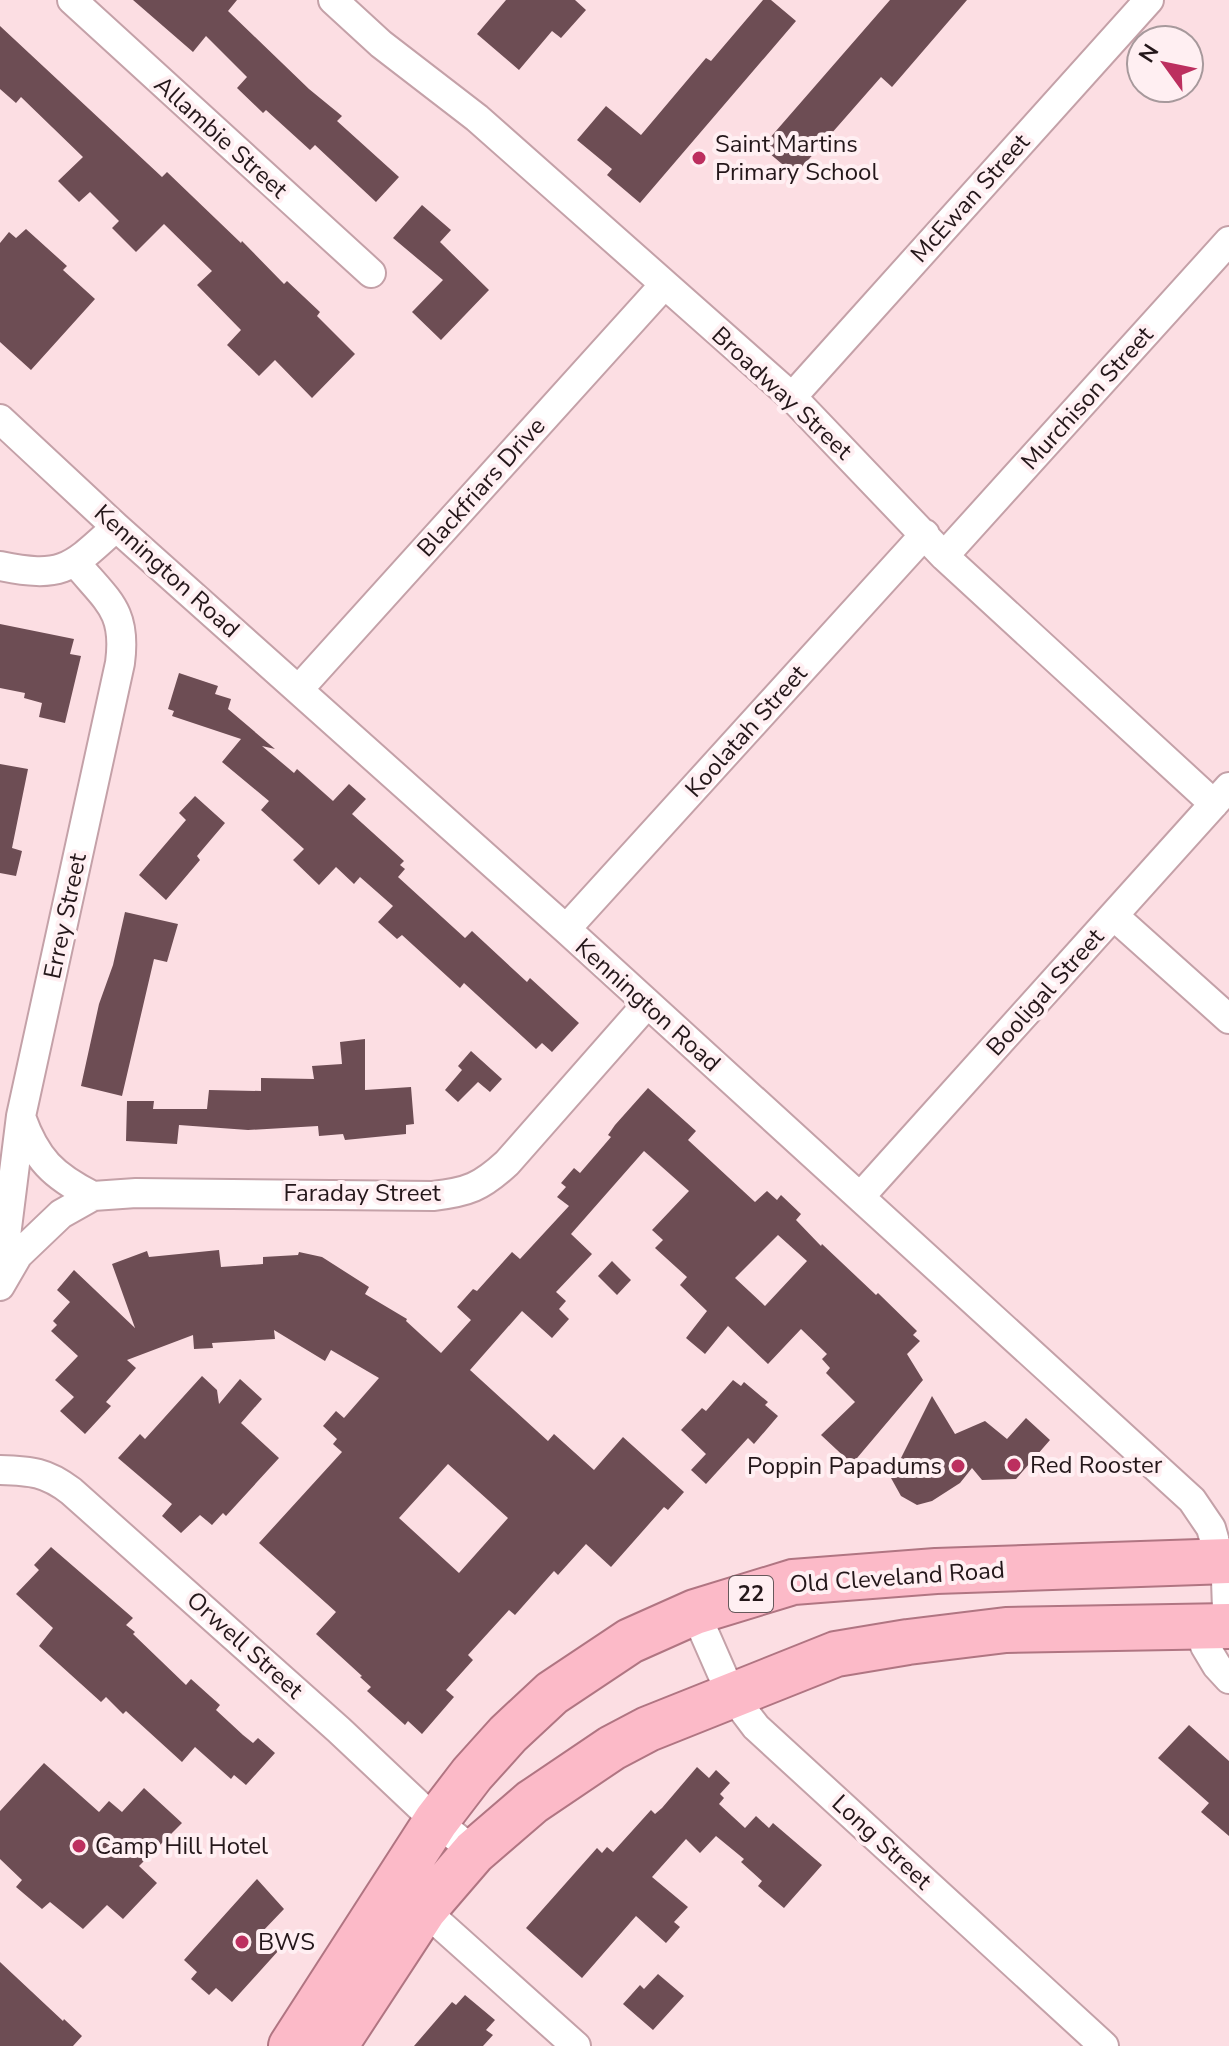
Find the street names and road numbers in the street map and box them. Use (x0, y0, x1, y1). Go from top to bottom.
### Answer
street label: Allambie Street (148, 69, 295, 206)
street label: McEwan Street (903, 126, 1037, 269)
street label: Broadway Street (705, 319, 860, 467)
street label: Murchison Street (1014, 319, 1160, 477)
street label: Blackfriars Drive (410, 410, 552, 564)
street label: Kennington Road (87, 497, 247, 645)
street label: Koolatah Street (678, 658, 814, 804)
street label: Errey Street (36, 850, 94, 982)
street label: Booligal Street (979, 921, 1111, 1063)
street label: Kennington Road (568, 931, 728, 1079)
street label: Faraday Street (283, 1177, 441, 1209)
street label: Old Cleveland Road (788, 1554, 1006, 1600)
road number: 22 (729, 1576, 773, 1612)
street label: Orwell Street (180, 1584, 311, 1706)
street label: Long Street (825, 1787, 939, 1897)

